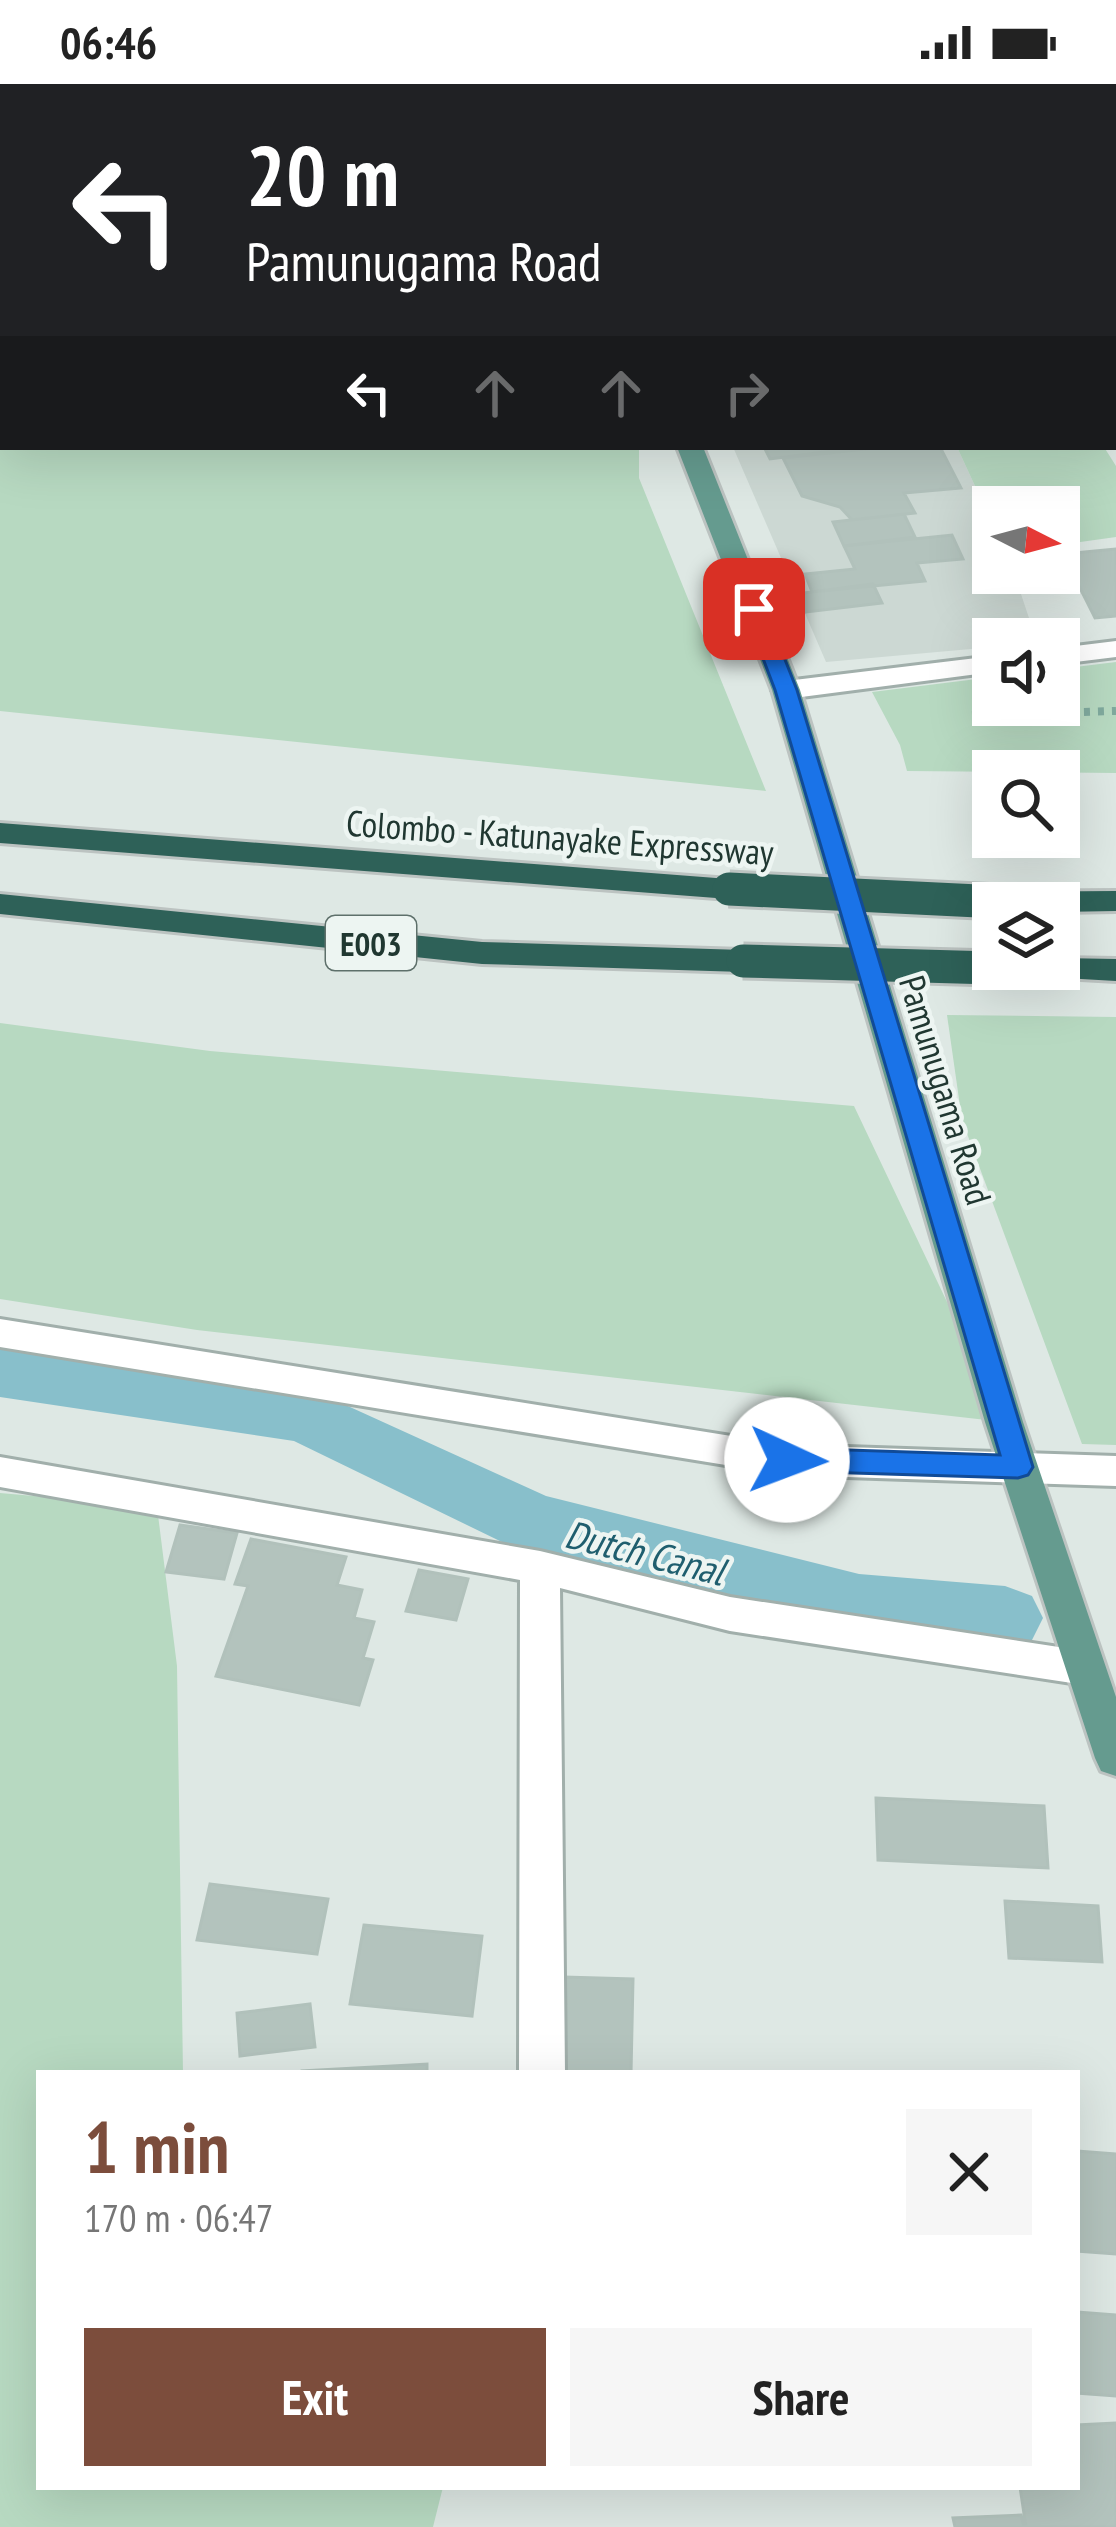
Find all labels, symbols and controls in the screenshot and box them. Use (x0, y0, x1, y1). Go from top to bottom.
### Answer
text: 06:46 (60, 13, 157, 71)
text: 20 m (246, 120, 399, 229)
icon: left (48, 132, 204, 288)
text: Pamunugama Road (246, 226, 601, 296)
icon: left (336, 360, 402, 426)
icon: ahead (462, 360, 528, 426)
icon: ahead (588, 360, 654, 426)
icon: right (714, 360, 780, 426)
north arrow (972, 486, 1080, 594)
map controls (972, 486, 1080, 990)
pin (703, 558, 805, 660)
icon: arrive (721, 576, 787, 642)
button: sound (972, 618, 1080, 726)
button: search (972, 750, 1080, 858)
street label: Colombo - Katunayake Expressway (345, 799, 776, 875)
button: layers (972, 882, 1080, 990)
road number: E003 (326, 916, 416, 970)
street label: Pamunugama Road (889, 970, 1003, 1210)
position arrow (724, 1397, 850, 1523)
water label: Dutch Canal (560, 1508, 734, 1597)
text: 1 min (84, 2100, 229, 2193)
button: close (906, 2109, 1032, 2235)
text: 170 m · 06:47 (84, 2192, 273, 2243)
button: Exit (84, 2328, 546, 2466)
button: Share (570, 2328, 1032, 2466)

